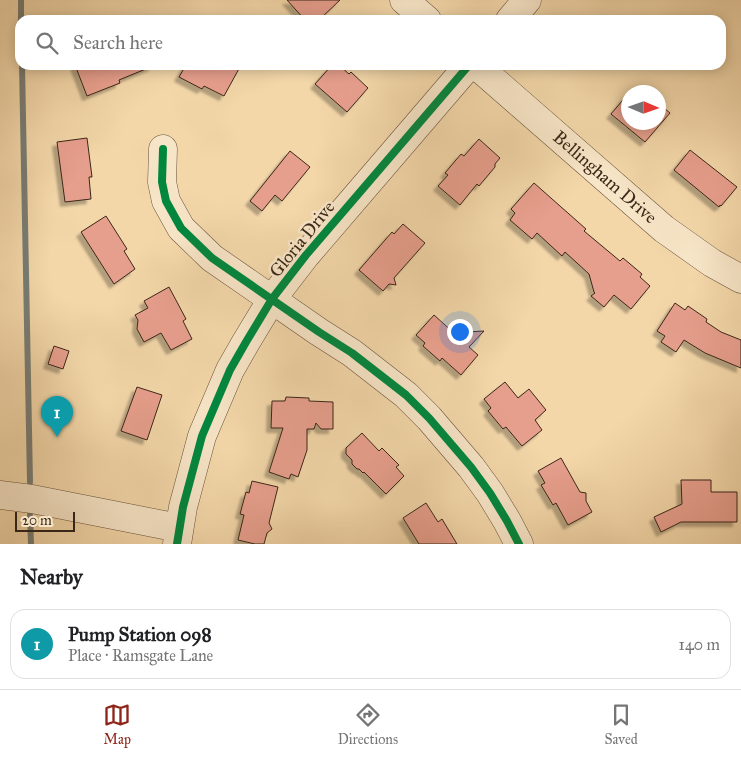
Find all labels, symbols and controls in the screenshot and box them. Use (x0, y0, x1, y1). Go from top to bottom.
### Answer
search box (15, 15, 726, 70)
icon: search (33, 29, 61, 57)
text: Search here (73, 31, 163, 54)
north arrow (621, 85, 666, 130)
street label: Bellingham Drive (548, 126, 661, 229)
street label: Gloria Drive (265, 196, 339, 282)
your location (447, 319, 473, 345)
pin: 1 (41, 396, 73, 437)
scale bar (15, 509, 75, 532)
text: 20 m (22, 512, 52, 529)
text: Nearby (20, 564, 83, 590)
text: Pump Station 098 (68, 623, 212, 646)
text: 1 (34, 635, 40, 654)
text: 140 m (679, 635, 720, 654)
text: Place · Ramsgate Lane (68, 646, 213, 665)
tab: Map (103, 701, 131, 748)
tab: Directions (338, 701, 398, 748)
tab: Saved (605, 701, 638, 748)

